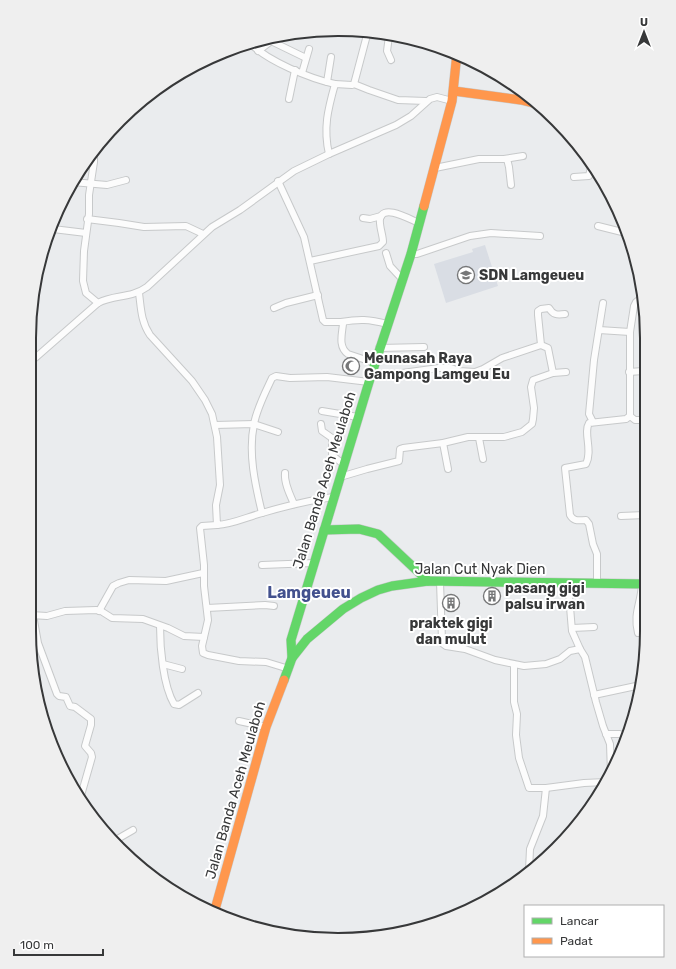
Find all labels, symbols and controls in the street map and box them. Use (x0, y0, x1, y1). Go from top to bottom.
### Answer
north arrow (624, 12, 664, 52)
text: U (640, 16, 648, 29)
school or university icon: SDN Lamgeueu (456, 265, 476, 285)
place label: SDN Lamgeueu (479, 267, 584, 284)
place label: Meunasah Raya Gampong Lamgeu Eu (364, 350, 510, 383)
mosque icon: Meunasah Raya Gampong Lamgeu Eu (341, 356, 361, 376)
street label: Jalan Banda Aceh Meulaboh (289, 389, 360, 571)
street label: Jalan Cut Nyak Dien (414, 561, 546, 578)
place label: pasang gigi palsu irwan (505, 580, 585, 613)
district label: Lamgeueu (267, 583, 351, 602)
building icon: pasang gigi palsu irwan (482, 586, 502, 606)
building icon: praktek gigi dan mulut (441, 593, 461, 613)
place label: praktek gigi dan mulut (409, 615, 493, 648)
street label: Jalan Banda Aceh Meulaboh (202, 699, 269, 881)
legend (524, 905, 664, 957)
text: Lancar (560, 914, 599, 928)
scale bar (14, 931, 103, 957)
text: Padat (560, 934, 593, 948)
text: 100 m (20, 938, 54, 952)

